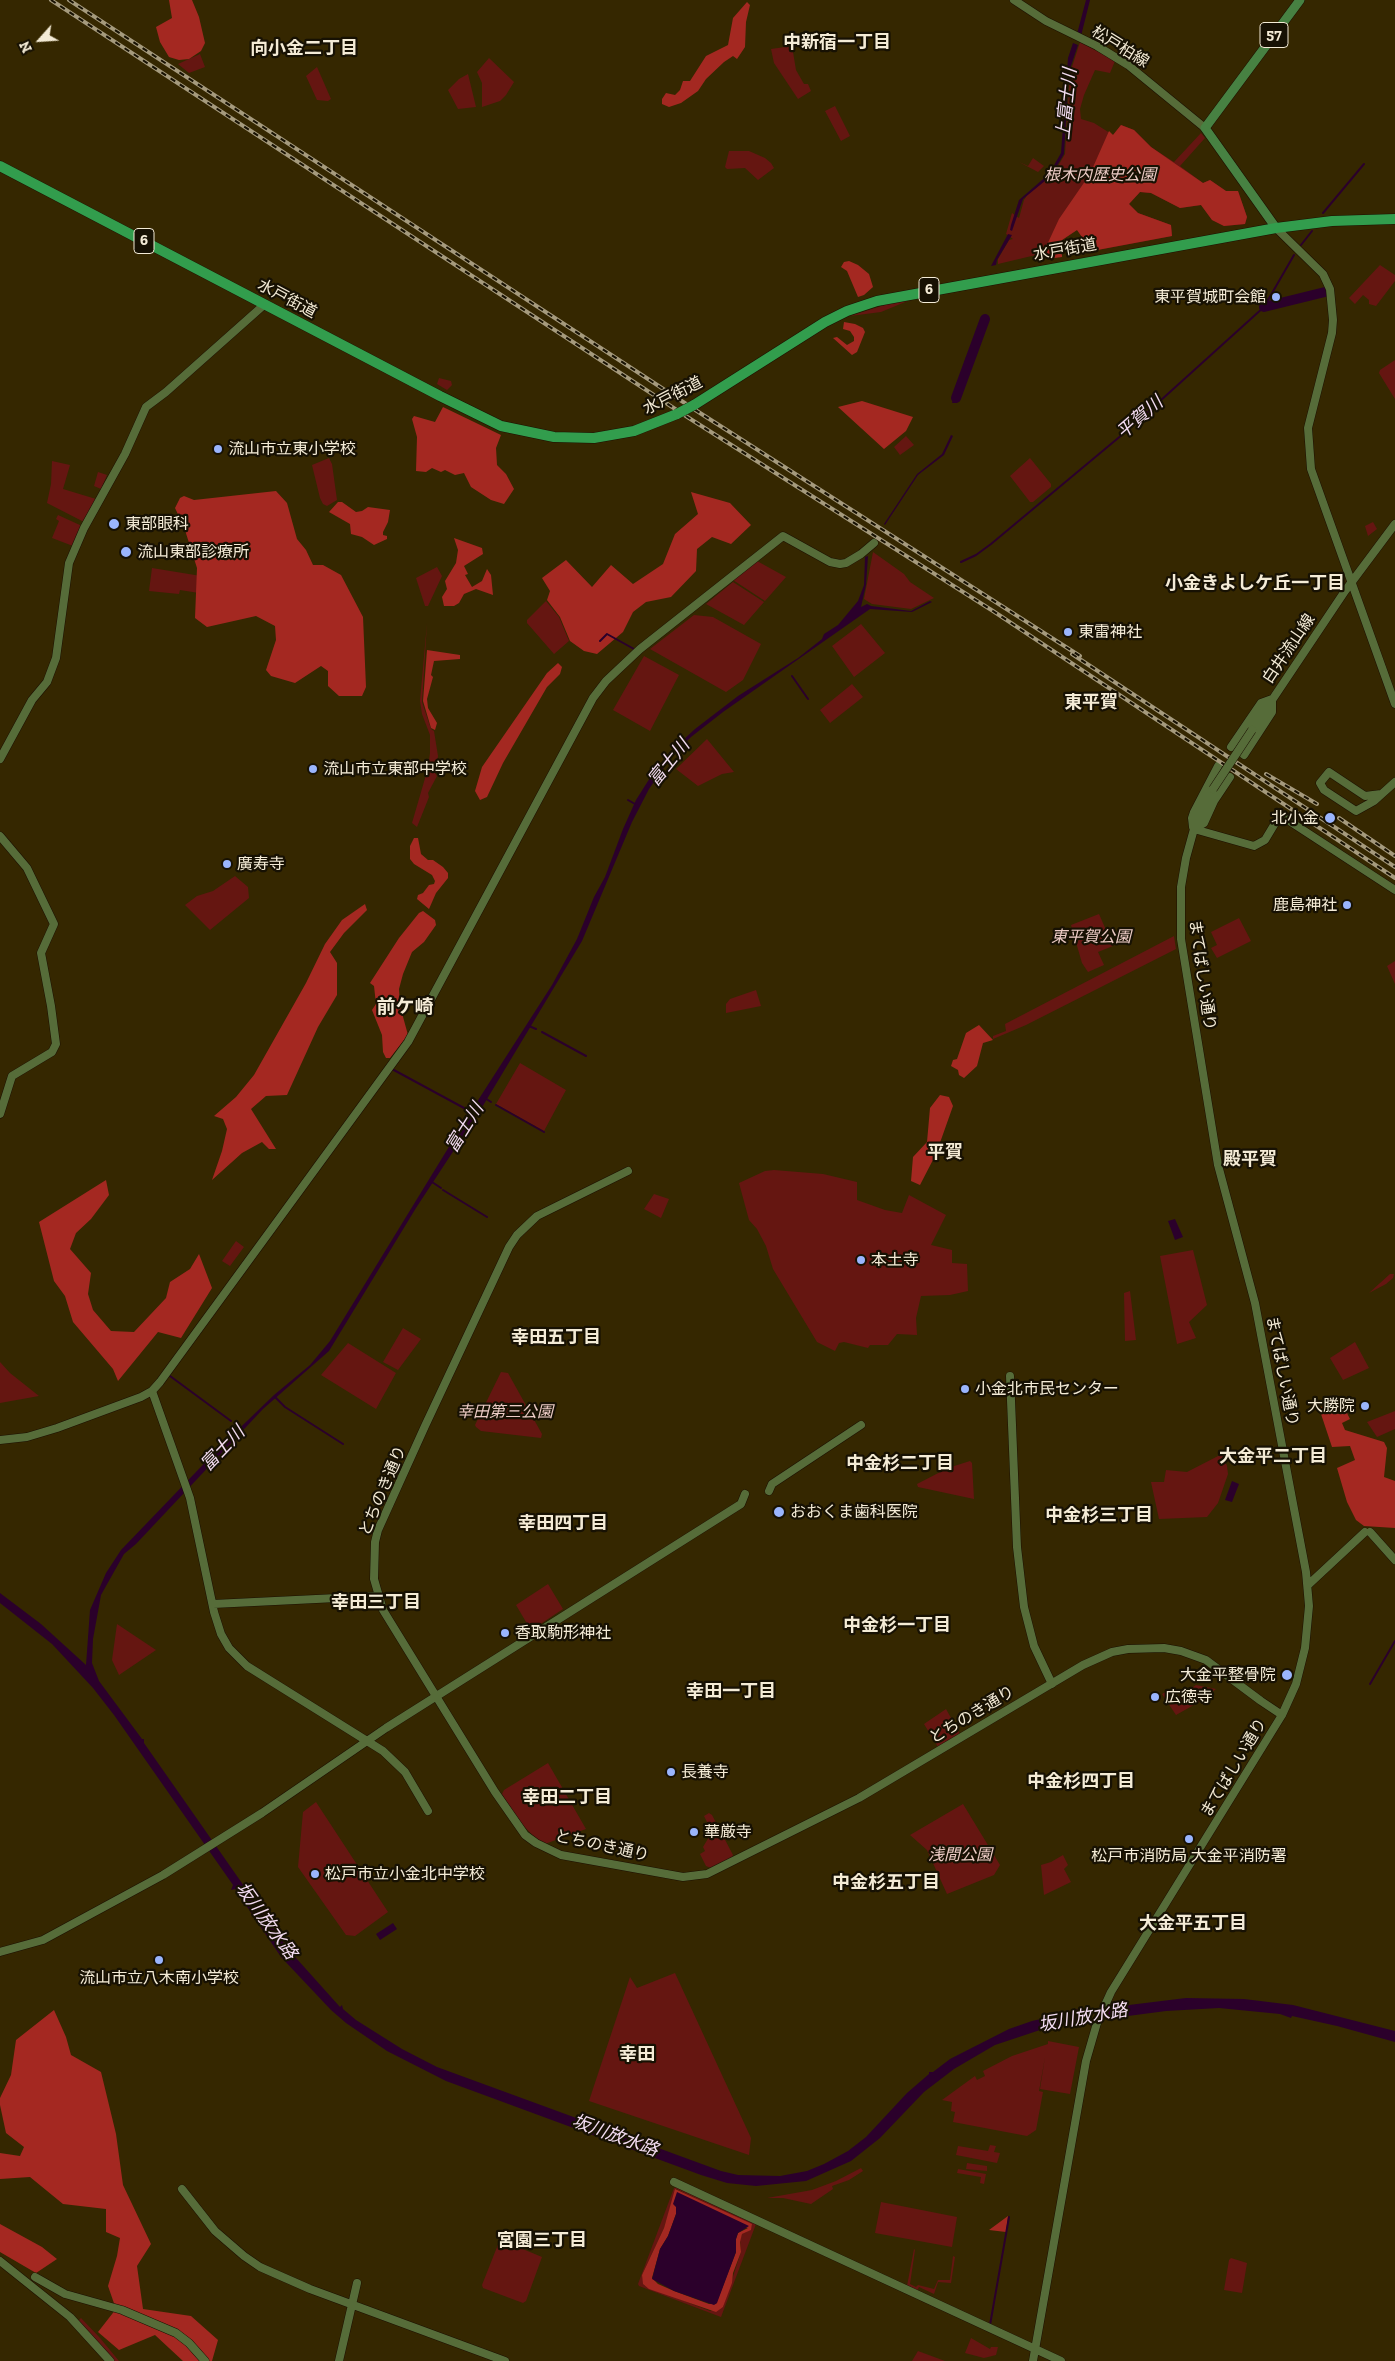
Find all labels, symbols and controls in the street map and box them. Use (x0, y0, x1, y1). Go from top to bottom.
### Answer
north arrow (15, 15, 65, 65)
street label: 松戸柏線 (1088, 22, 1152, 72)
road number: 57 (1260, 22, 1288, 48)
district label: 中新宿一丁目 (783, 32, 891, 54)
text: N (16, 38, 36, 55)
district label: 向小金二丁目 (250, 38, 358, 60)
water label: 上富士川 (1052, 67, 1082, 141)
park label: 根木内歴史公園 (1044, 165, 1156, 185)
road number: 6 (134, 228, 154, 254)
street label: 水戸街道 (1032, 235, 1098, 265)
street label: 水戸街道 (254, 276, 320, 322)
road number: 6 (919, 278, 939, 302)
place label: 東平賀城町会館 (1154, 287, 1266, 307)
marker: 東平賀城町会館 (1270, 291, 1282, 303)
street label: 水戸街道 (640, 373, 706, 419)
water label: 平賀川 (1113, 392, 1167, 444)
place label: 流山市立東小学校 (228, 439, 356, 459)
marker: 流山市立東小学校 (212, 443, 224, 455)
place label: 東部眼科 (125, 514, 189, 534)
marker: 東部眼科 (107, 517, 121, 531)
place label: 流山東部診療所 (137, 542, 249, 562)
marker: 流山東部診療所 (119, 545, 133, 559)
district label: 小金きよしケ丘一丁目 (1165, 573, 1345, 595)
street label: 白井流山線 (1259, 610, 1319, 688)
place label: 東雷神社 (1078, 622, 1142, 642)
marker: 東雷神社 (1062, 626, 1074, 638)
district label: 東平賀 (1064, 692, 1118, 714)
water label: 富士川 (644, 735, 694, 791)
place label: 流山市立東部中学校 (323, 759, 467, 779)
marker: 流山市立東部中学校 (307, 763, 319, 775)
place label: 北小金 (1271, 808, 1319, 828)
marker: 北小金 (1323, 811, 1337, 825)
place label: 廣寿寺 (237, 854, 285, 874)
marker: 廣寿寺 (221, 858, 233, 870)
place label: 鹿島神社 (1273, 895, 1337, 915)
marker: 鹿島神社 (1341, 899, 1353, 911)
street label: まてばしい通り (1185, 918, 1219, 1032)
park label: 東平賀公園 (1051, 927, 1131, 947)
district label: 前ケ崎 (377, 997, 433, 1019)
water label: 富士川 (442, 1099, 488, 1157)
district label: 平賀 (927, 1142, 963, 1164)
district label: 殿平賀 (1223, 1149, 1277, 1171)
place label: 本土寺 (871, 1250, 919, 1270)
marker: 本土寺 (855, 1254, 867, 1266)
street label: まてばしい通り (1262, 1314, 1302, 1428)
district label: 幸田五丁目 (511, 1327, 601, 1349)
place label: 小金北市民センター (975, 1379, 1119, 1399)
marker: 小金北市民センター (959, 1383, 971, 1395)
place label: 大勝院 (1307, 1396, 1355, 1416)
marker: 大勝院 (1359, 1400, 1371, 1412)
park label: 幸田第三公園 (457, 1402, 553, 1422)
water label: 富士川 (196, 1422, 250, 1476)
street label: とちのき通り (355, 1443, 411, 1539)
district label: 大金平二丁目 (1219, 1446, 1327, 1468)
district label: 中金杉二丁目 (846, 1453, 954, 1475)
place label: おおくま歯科医院 (790, 1502, 918, 1522)
marker: おおくま歯科医院 (772, 1505, 786, 1519)
district label: 中金杉三丁目 (1045, 1505, 1153, 1527)
district label: 幸田四丁目 (518, 1513, 608, 1535)
district label: 幸田三丁目 (331, 1592, 421, 1614)
district label: 中金杉一丁目 (843, 1615, 951, 1637)
place label: 香取駒形神社 (515, 1623, 611, 1643)
marker: 香取駒形神社 (499, 1627, 511, 1639)
place label: 大金平整骨院 (1180, 1665, 1276, 1685)
marker: 大金平整骨院 (1280, 1668, 1294, 1682)
district label: 幸田一丁目 (686, 1681, 776, 1703)
street label: とちのき通り (926, 1682, 1018, 1748)
place label: 広徳寺 (1165, 1687, 1213, 1707)
marker: 広徳寺 (1149, 1691, 1161, 1703)
street label: まてばしい通り (1197, 1715, 1271, 1821)
place label: 長養寺 (681, 1762, 729, 1782)
marker: 長養寺 (665, 1766, 677, 1778)
district label: 中金杉四丁目 (1027, 1771, 1135, 1793)
district label: 幸田二丁目 (522, 1787, 612, 1809)
place label: 華厳寺 (704, 1822, 752, 1842)
marker: 華厳寺 (688, 1826, 700, 1838)
street label: とちのき通り (553, 1827, 651, 1865)
marker: 松戸市消防局 大金平消防署 (1183, 1833, 1195, 1845)
park label: 浅間公園 (928, 1845, 992, 1865)
place label: 松戸市消防局 大金平消防署 (1091, 1846, 1287, 1866)
place label: 松戸市立小金北中学校 (325, 1864, 485, 1884)
marker: 松戸市立小金北中学校 (309, 1868, 321, 1880)
district label: 中金杉五丁目 (832, 1872, 940, 1894)
water label: 坂川放水路 (231, 1878, 301, 1964)
district label: 大金平五丁目 (1139, 1913, 1247, 1935)
marker: 流山市立八木南小学校 (153, 1954, 165, 1966)
place label: 流山市立八木南小学校 (79, 1968, 239, 1988)
water label: 坂川放水路 (1037, 2000, 1129, 2036)
district label: 幸田 (619, 2044, 655, 2066)
water label: 坂川放水路 (569, 2110, 661, 2162)
district label: 宮園三丁目 (497, 2230, 587, 2252)

